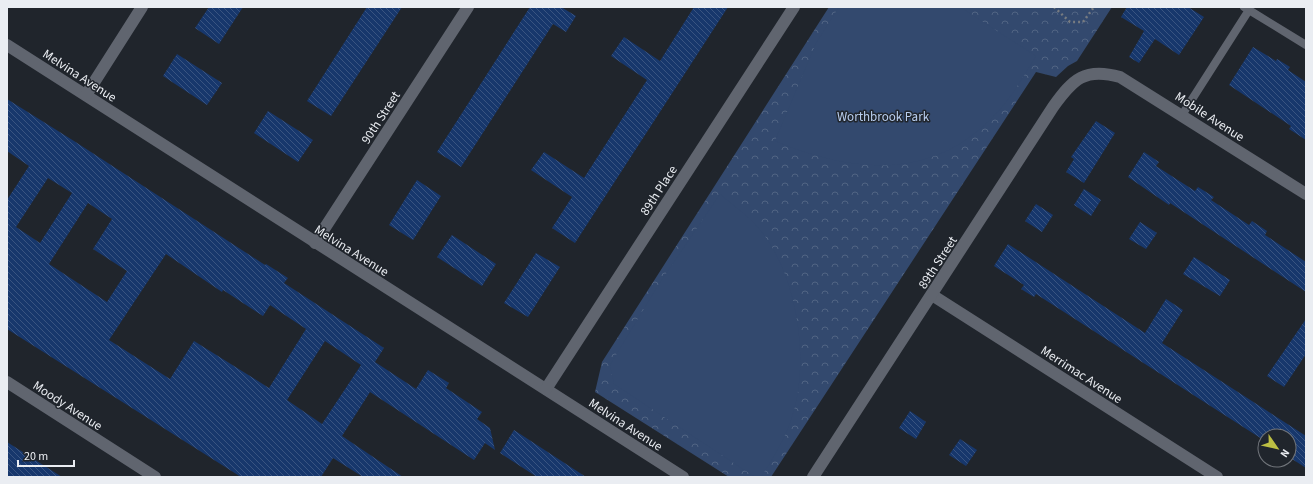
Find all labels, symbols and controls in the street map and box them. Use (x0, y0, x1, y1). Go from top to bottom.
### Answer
street label: Melvina Avenue (39, 45, 120, 106)
street label: 90th Street (357, 87, 405, 147)
street label: Mobile Avenue (1171, 88, 1248, 146)
park label: Worthbrook Park (837, 108, 930, 126)
street label: 89th Place (636, 162, 682, 219)
street label: Melvina Avenue (311, 221, 392, 281)
street label: 89th Street (914, 232, 962, 292)
street label: Merrimac Avenue (1037, 342, 1126, 408)
street label: Moody Avenue (29, 377, 106, 435)
street label: Melvina Avenue (585, 394, 666, 455)
north arrow (1257, 428, 1297, 468)
scale bar (18, 442, 74, 468)
text: N (1277, 446, 1293, 461)
text: 20 m (24, 448, 48, 465)

